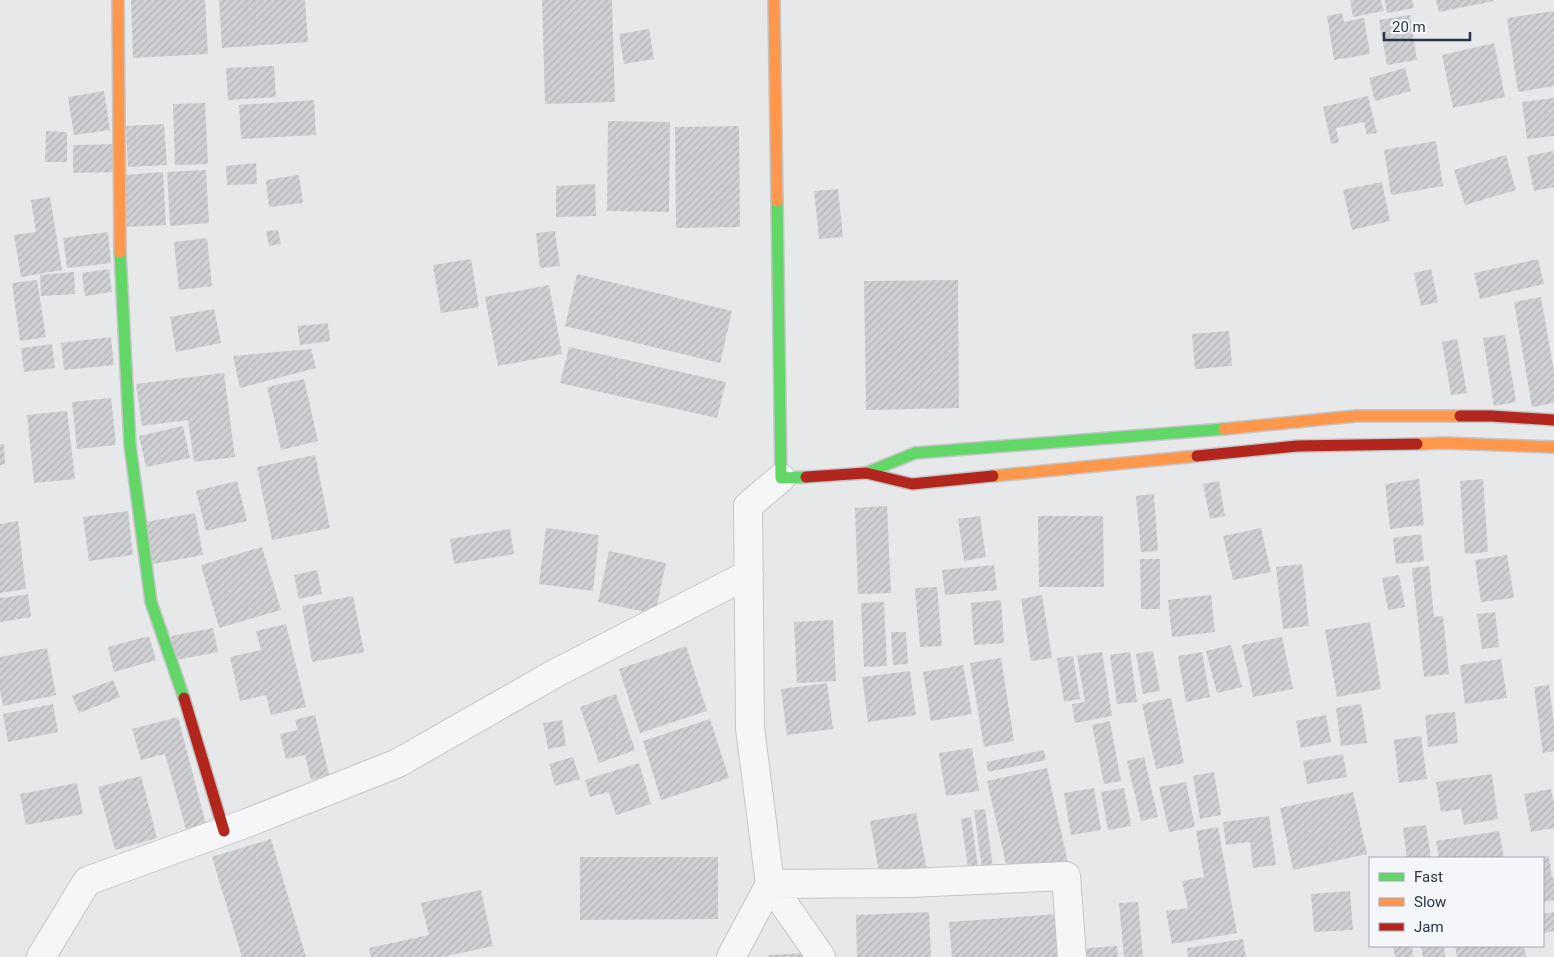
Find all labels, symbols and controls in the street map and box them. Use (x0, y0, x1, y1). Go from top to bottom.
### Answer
scale bar (1384, 10, 1470, 42)
text: 20 m (1392, 18, 1426, 36)
legend (1369, 857, 1544, 947)
text: Fast (1414, 868, 1443, 886)
text: Slow (1414, 893, 1446, 911)
text: Jam (1414, 918, 1444, 936)

